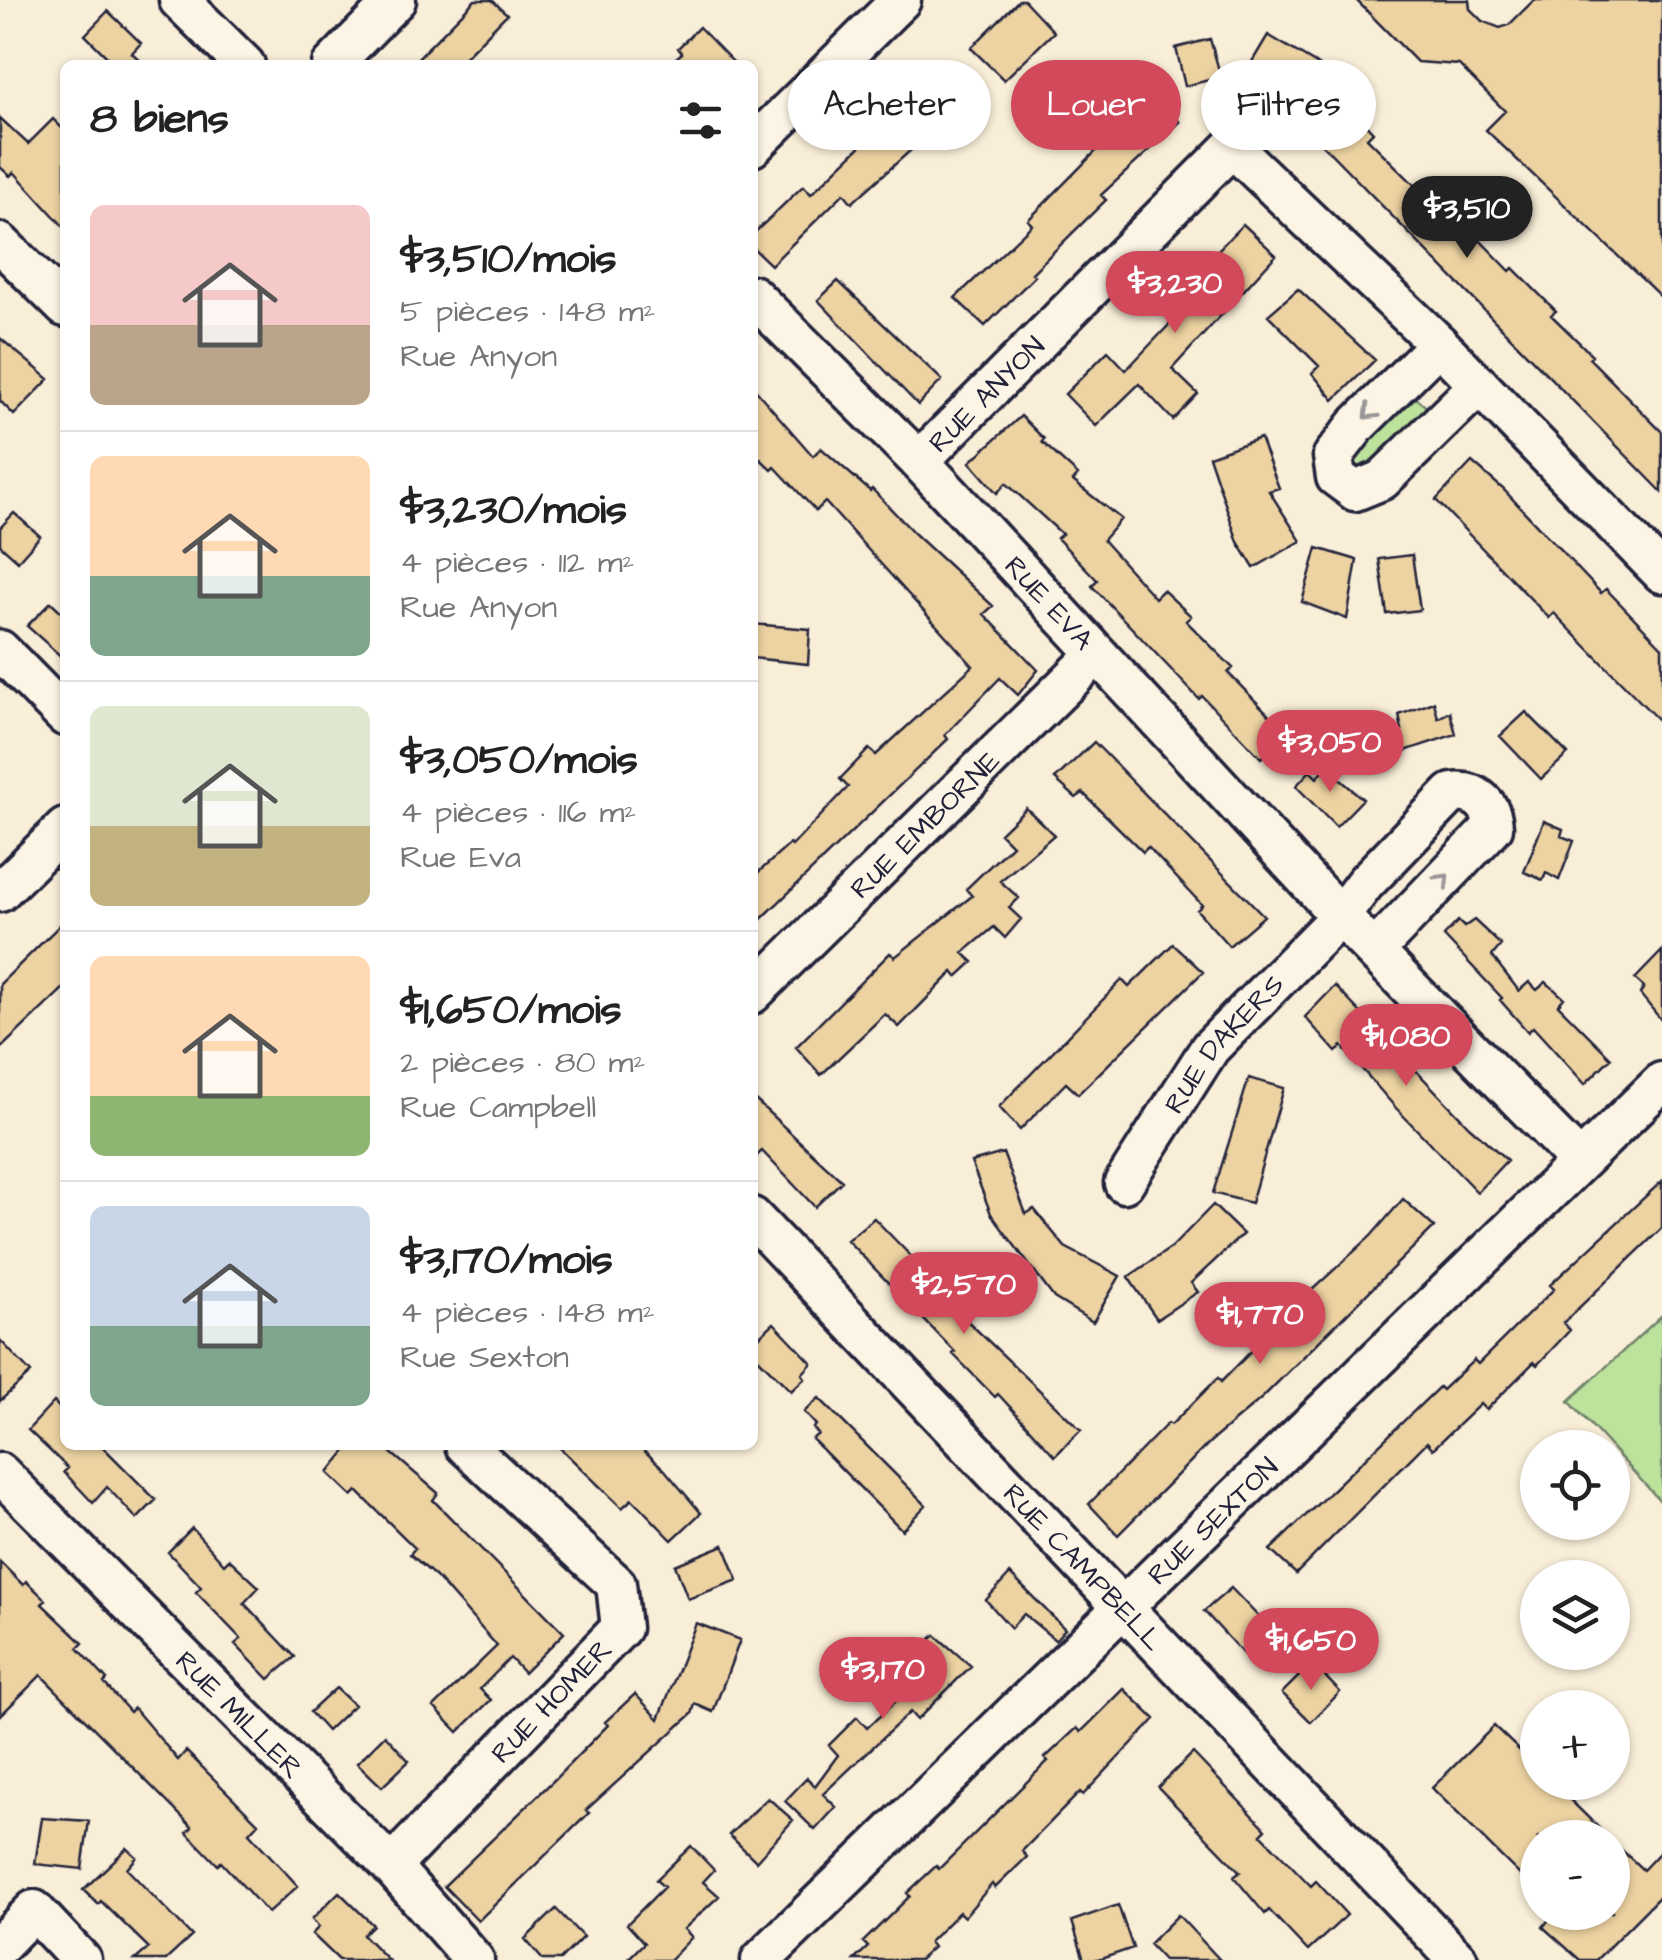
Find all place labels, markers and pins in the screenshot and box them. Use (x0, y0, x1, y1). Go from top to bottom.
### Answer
pin: $3,510 (1386, 176, 1548, 261)
pin: $3,230 (1094, 251, 1256, 336)
pin: $3,050 (1249, 710, 1411, 795)
pin: $1,080 (1325, 1004, 1487, 1089)
pin: $2,570 (883, 1252, 1045, 1337)
pin: $1,770 (1179, 1282, 1341, 1367)
pin: $1,650 (1230, 1608, 1392, 1693)
pin: $3,170 (802, 1637, 964, 1722)

